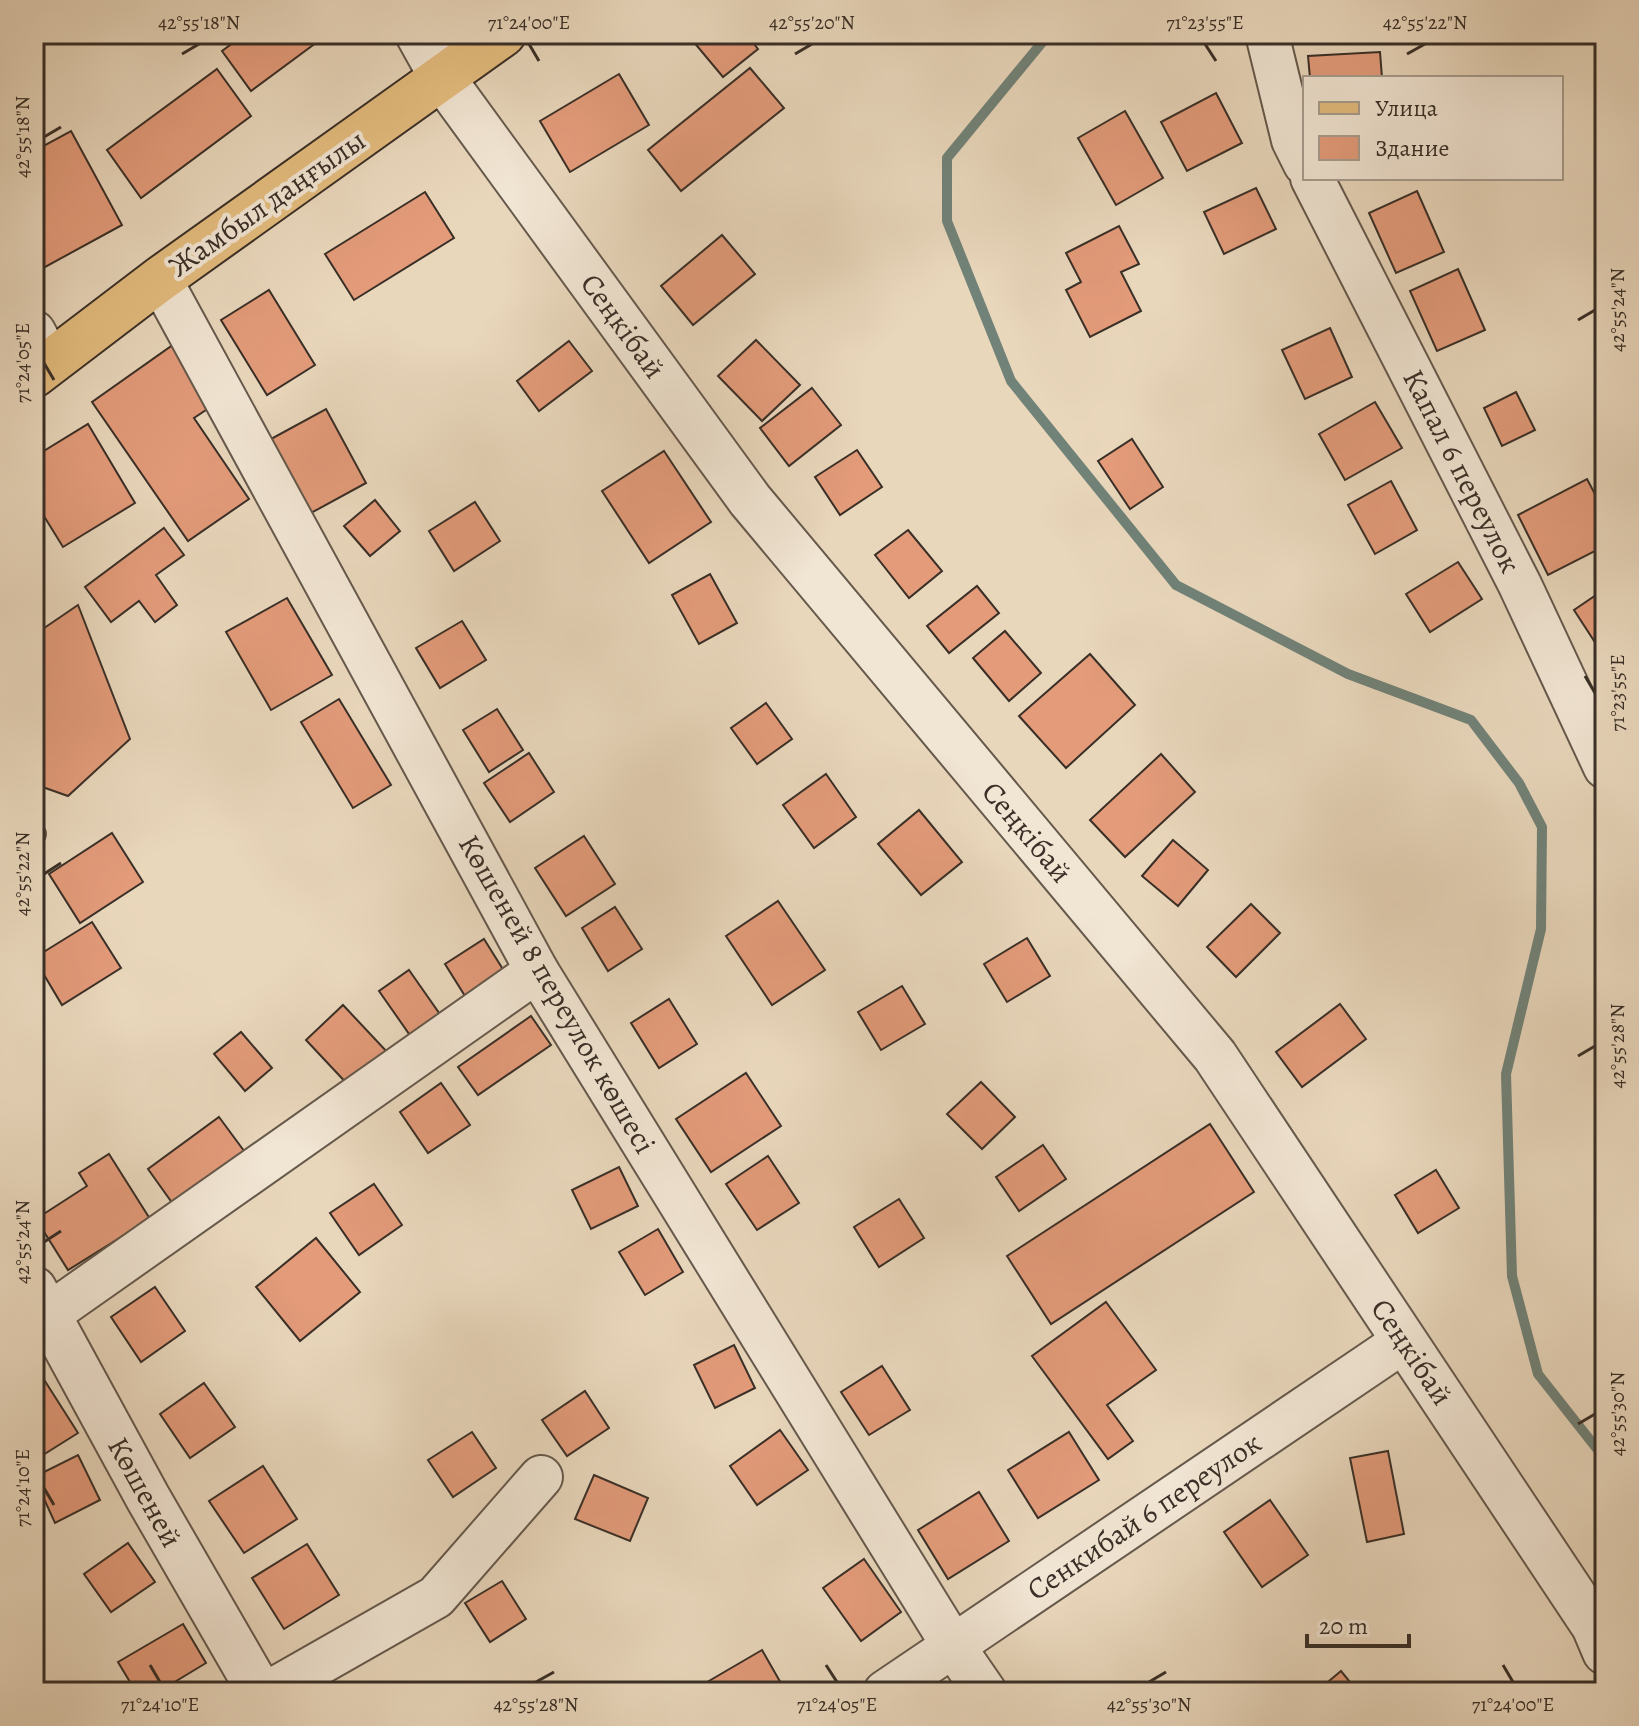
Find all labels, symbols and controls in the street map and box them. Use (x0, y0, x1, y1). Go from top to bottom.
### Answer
text: 42°55'18"N (158, 9, 240, 36)
text: 71°24'00"E (488, 9, 570, 36)
text: 42°55'20"N (769, 9, 855, 36)
text: 71°23'55"E (1166, 9, 1244, 36)
text: 42°55'22"N (1383, 9, 1467, 36)
legend (1303, 76, 1563, 180)
text: Улица (1375, 92, 1438, 124)
text: 42°55'18"N (9, 96, 36, 178)
street label: Жамбыл даңғылы (161, 120, 373, 286)
text: Здание (1375, 132, 1450, 164)
street label: Сеңкібай (571, 265, 675, 387)
text: 42°55'24"N (1604, 268, 1631, 352)
text: 71°24'05"E (9, 323, 36, 403)
street label: Капал 6 переулок (1393, 362, 1531, 580)
text: 71°23'55"E (1604, 654, 1631, 732)
street label: Сеңкібай (973, 773, 1081, 891)
street label: Көшеней 8 переулок көшесі (449, 827, 665, 1161)
text: 42°55'22"N (9, 832, 36, 916)
text: 42°55'28"N (1604, 1004, 1631, 1088)
text: 42°55'24"N (9, 1200, 36, 1284)
street label: Сеңкібай (1362, 1291, 1462, 1413)
text: 42°55'30"N (1604, 1372, 1631, 1456)
street label: Сенкибай 6 переулок (1019, 1423, 1269, 1609)
street label: Көшеней (98, 1430, 192, 1554)
text: 71°24'10"E (9, 1449, 36, 1527)
scale bar (1307, 1598, 1409, 1648)
text: 20 m (1319, 1610, 1368, 1642)
text: 71°24'10"E (121, 1691, 199, 1718)
text: 42°55'28"N (494, 1691, 578, 1718)
text: 71°24'05"E (797, 1691, 877, 1718)
text: 42°55'30"N (1107, 1691, 1191, 1718)
text: 71°24'00"E (1472, 1691, 1554, 1718)

